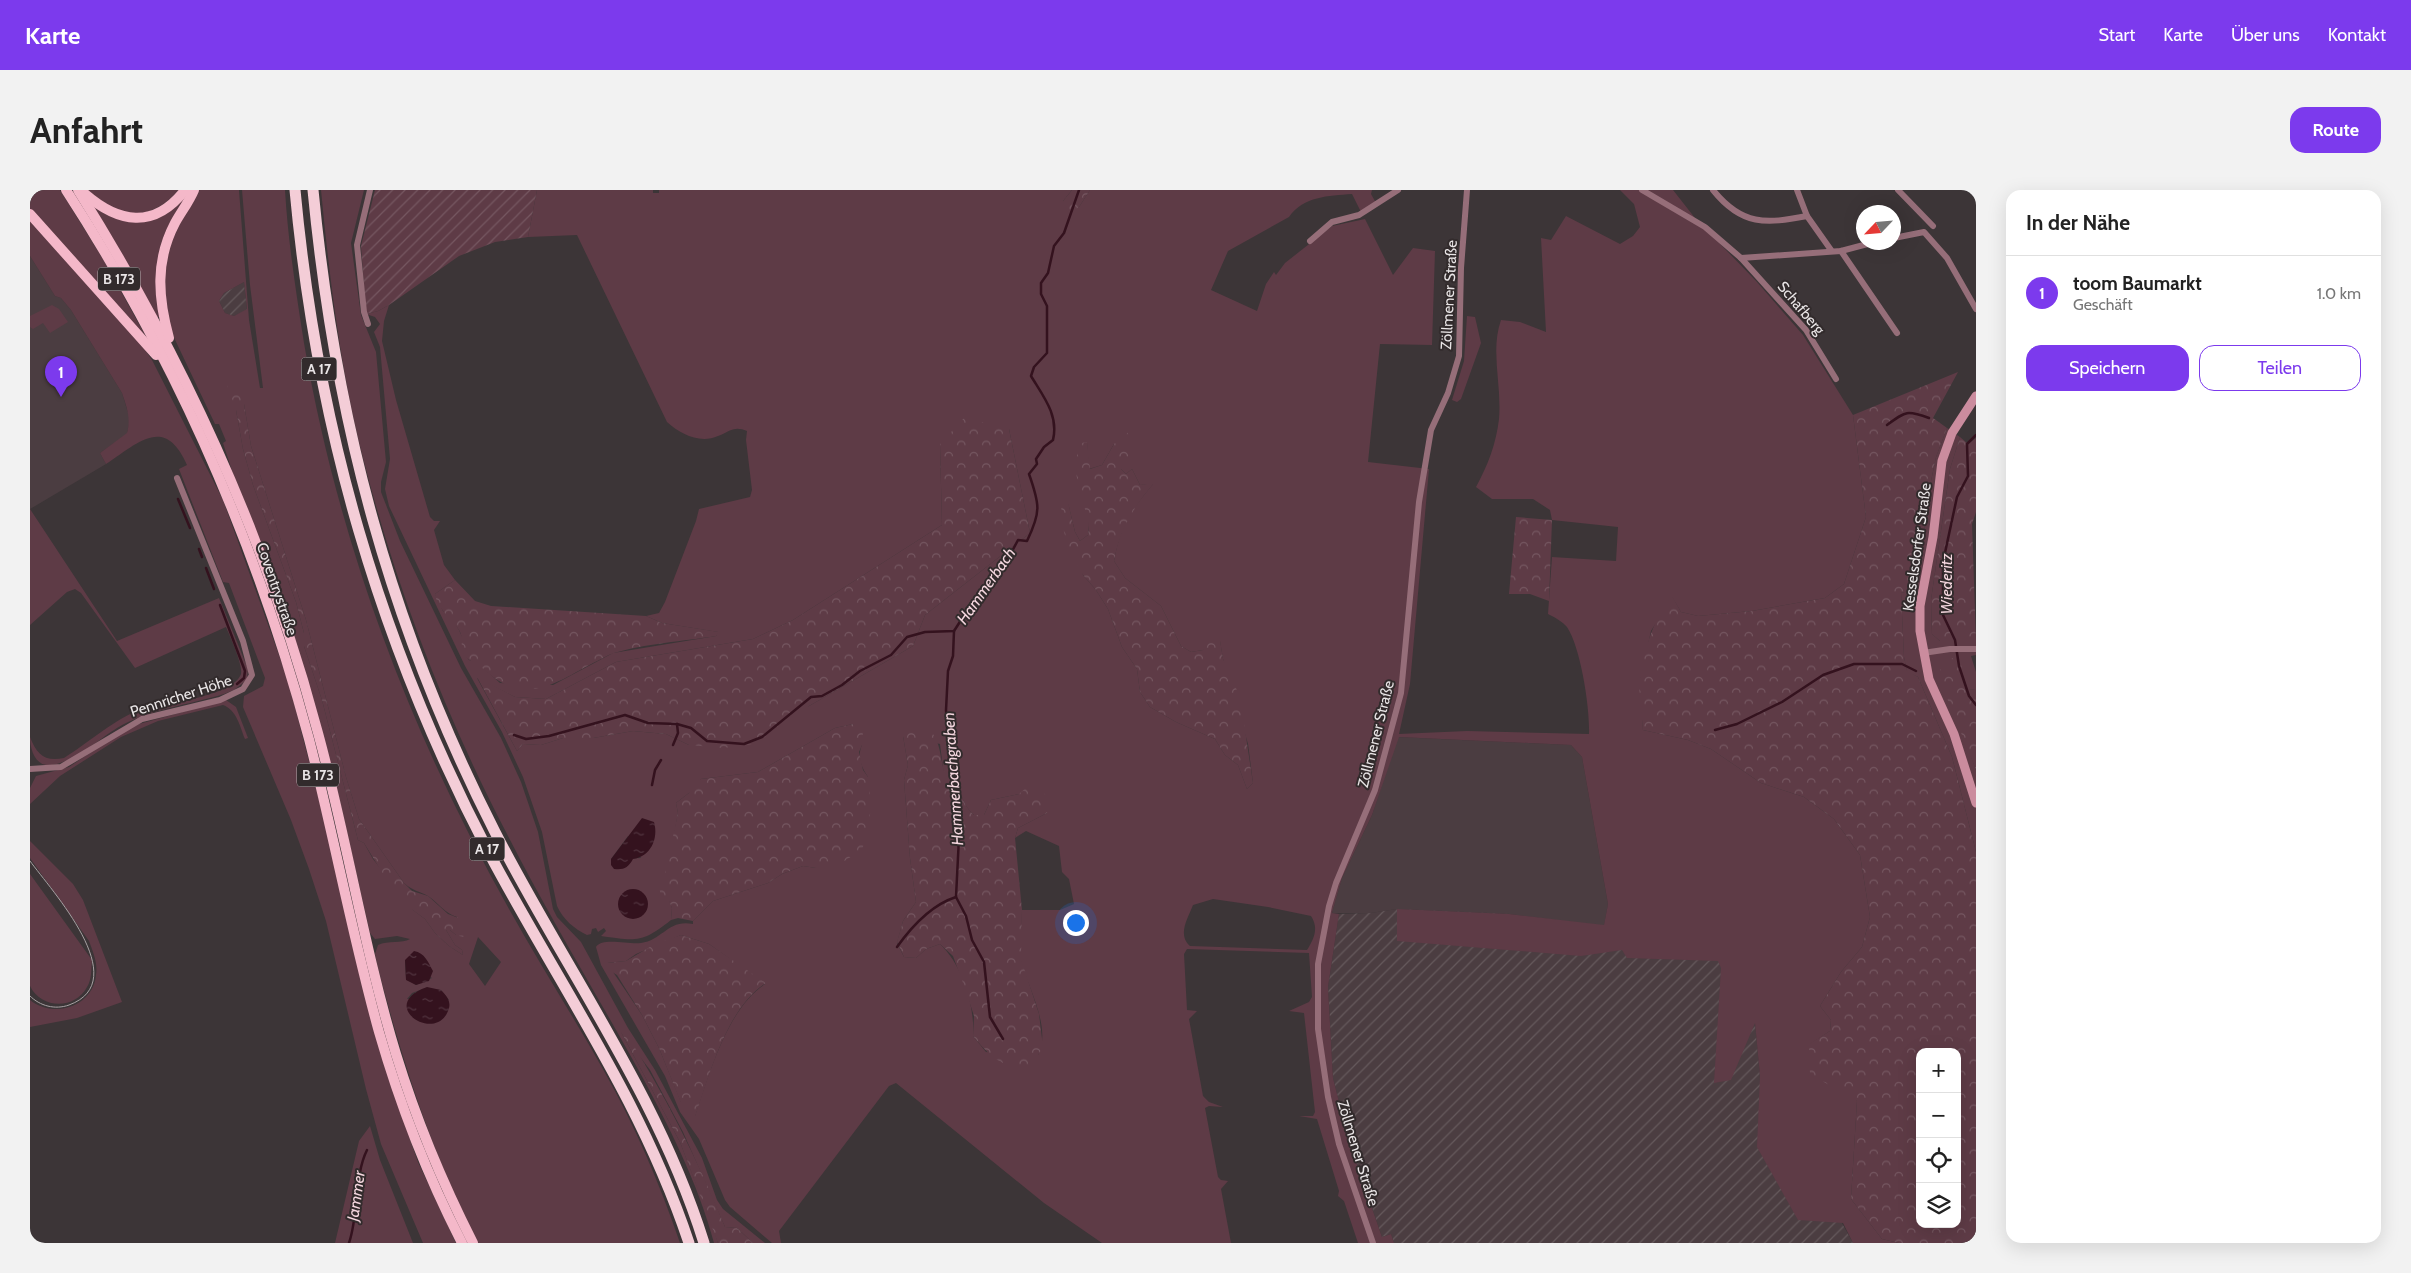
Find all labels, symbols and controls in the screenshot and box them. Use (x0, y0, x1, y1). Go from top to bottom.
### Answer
text: Karte (25, 21, 80, 50)
text: Start (2099, 24, 2135, 46)
text: Karte (2163, 24, 2203, 46)
text: Über uns (2231, 24, 2300, 46)
text: Kontakt (2328, 24, 2386, 46)
button: Route (2290, 107, 2381, 153)
text: Anfahrt (30, 109, 143, 152)
north arrow (1856, 205, 1901, 250)
text: In der Nähe (2026, 210, 2130, 235)
street label: Zöllmener Straße (1437, 239, 1461, 350)
road number: B 173 (98, 268, 140, 290)
text: toom Baumarkt (2073, 272, 2202, 295)
street label: Schafberg (1774, 278, 1829, 339)
text: 1 (2039, 284, 2045, 303)
text: 1.0 km (2317, 284, 2361, 303)
text: Geschäft (2073, 295, 2133, 314)
button: Speichern (2026, 345, 2189, 391)
button: Teilen (2199, 345, 2361, 391)
pin: 1 (45, 356, 77, 397)
road number: A 17 (302, 358, 336, 380)
street label: Kesselsdorfer Straße (1899, 482, 1935, 612)
street label: Coventrystraße (253, 540, 301, 638)
water label: Hammerbach (953, 544, 1019, 628)
water label: Wiederitz (1937, 552, 1956, 615)
street label: Pennricher Höhe (128, 671, 234, 721)
street label: Zöllmener Straße (1354, 678, 1398, 789)
water label: Hammerbachgraben (939, 712, 967, 846)
road number: B 173 (297, 764, 339, 786)
road number: A 17 (470, 838, 504, 861)
your location (1063, 910, 1089, 936)
map controls (1916, 1048, 1961, 1228)
button: + (1916, 1048, 1961, 1093)
button: − (1916, 1093, 1961, 1138)
street label: Zöllmener Straße (1333, 1098, 1383, 1208)
button: locate (1916, 1138, 1961, 1183)
water label: Jammer (343, 1169, 369, 1224)
button: layers (1916, 1183, 1961, 1228)

